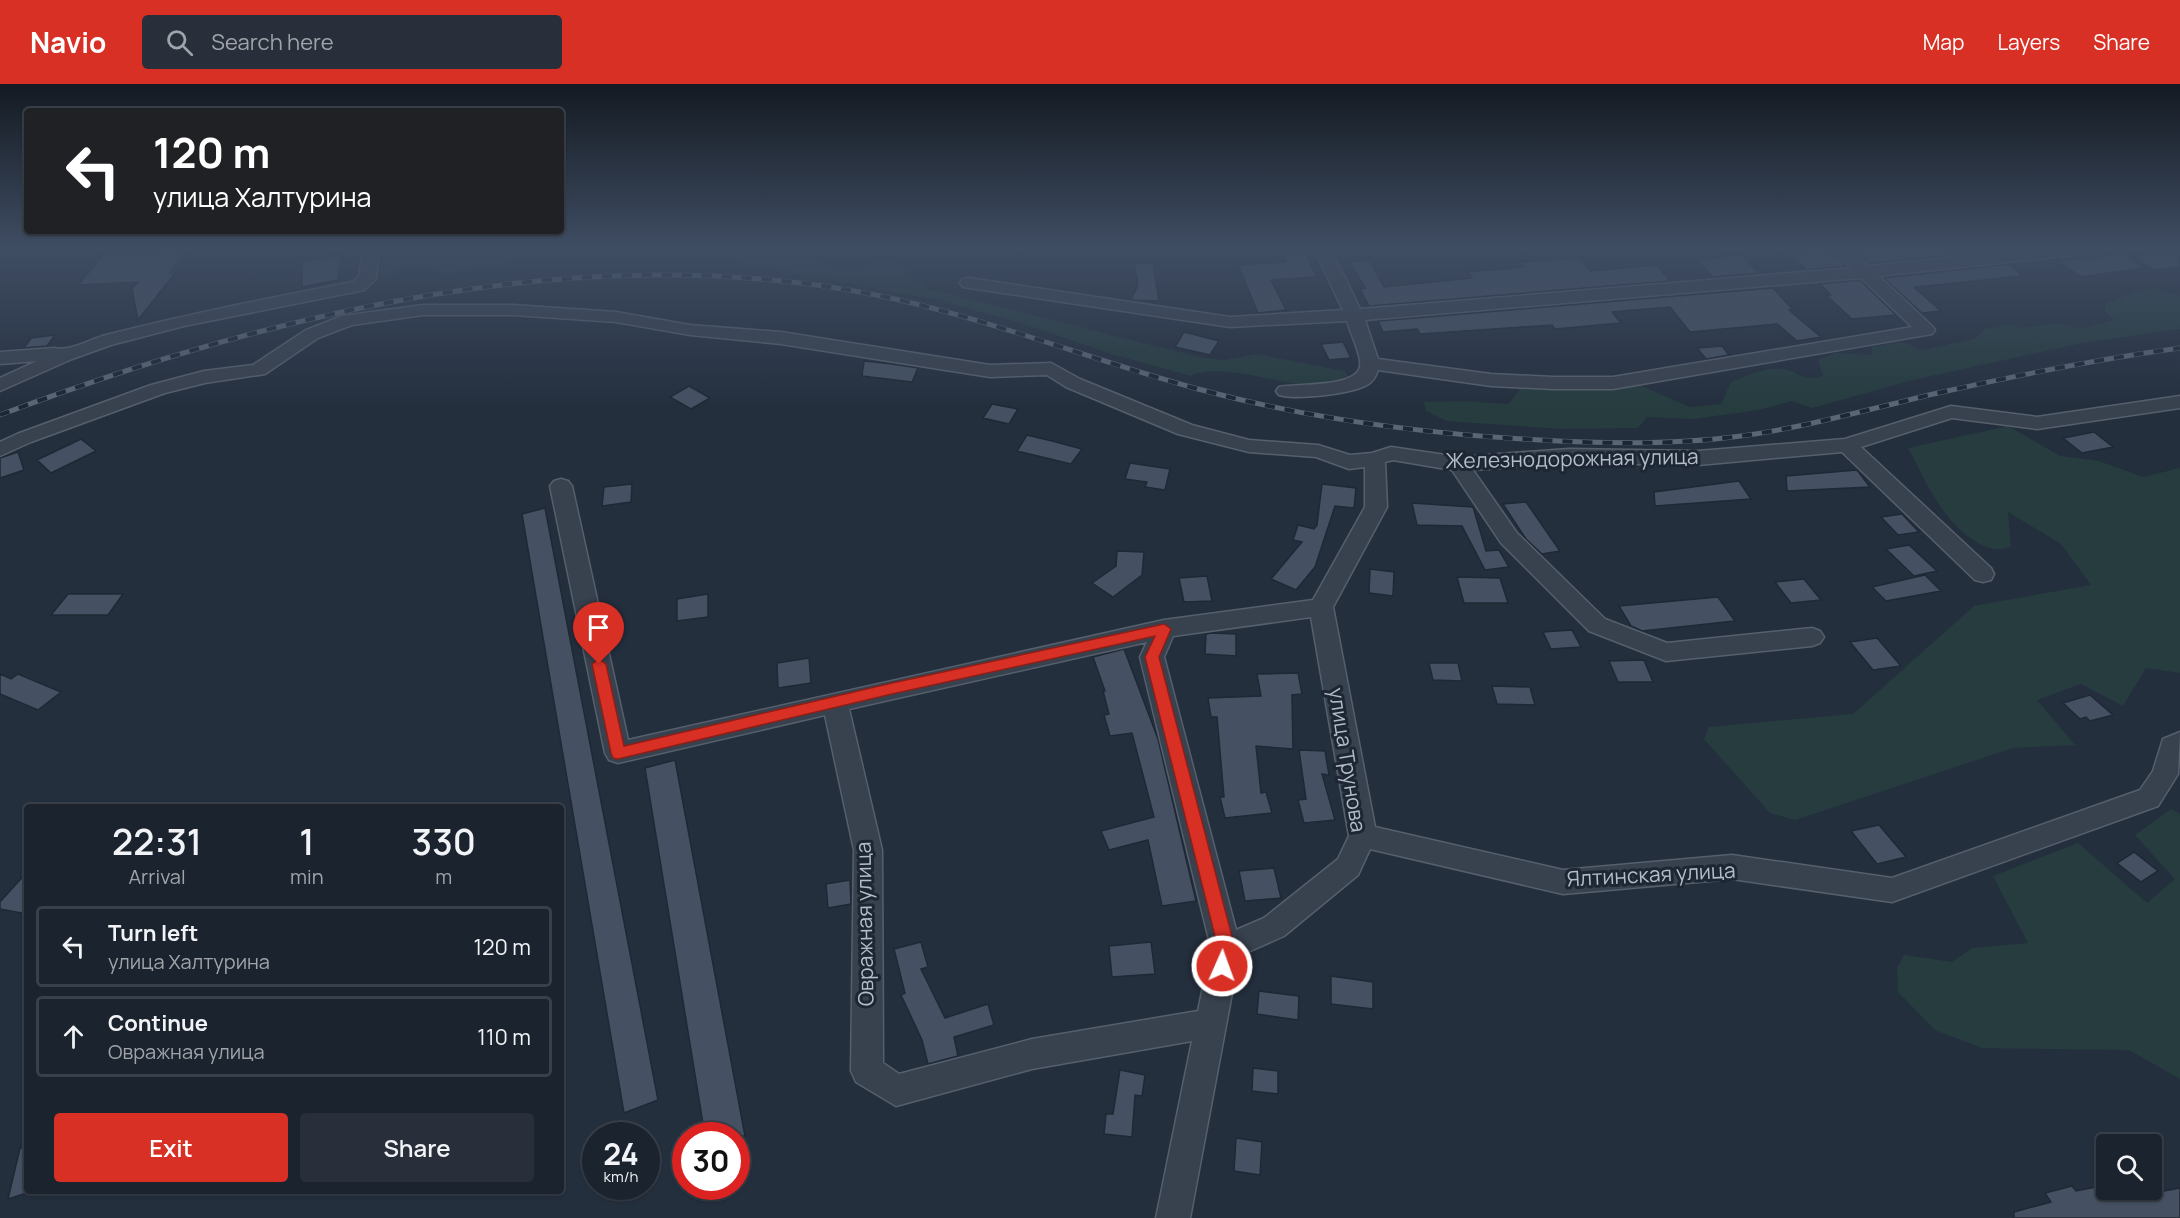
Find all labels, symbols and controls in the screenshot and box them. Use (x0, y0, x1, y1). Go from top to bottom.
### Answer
search box (142, 15, 562, 69)
text: Navio (30, 23, 106, 61)
icon: search (163, 26, 196, 59)
text: Search here (211, 27, 334, 57)
text: Map (1923, 28, 1964, 56)
text: Layers (1997, 28, 2060, 56)
text: Share (2093, 28, 2150, 56)
text: 120 m (153, 123, 270, 181)
icon: left (54, 132, 132, 210)
text: улица Халтурина (153, 178, 372, 215)
street label: Железнодорожная улица (1445, 442, 1699, 474)
pin (573, 602, 624, 664)
icon: arrive (582, 611, 615, 644)
street label: улица Трунова (1323, 686, 1373, 834)
text: 22:31 (112, 817, 202, 866)
text: 1 (299, 817, 314, 866)
text: 330 (412, 817, 476, 866)
street label: Овражная улица (849, 842, 879, 1006)
street label: Ялтинская улица (1566, 856, 1736, 892)
text: Arrival (128, 863, 186, 890)
text: min (290, 863, 324, 890)
text: m (435, 863, 452, 890)
text: Turn left (108, 918, 198, 948)
icon: left (57, 930, 90, 963)
text: 120 m (473, 932, 531, 962)
position arrow (1190, 934, 1254, 998)
text: улица Халтурина (108, 948, 270, 975)
text: Continue (108, 1008, 208, 1038)
icon: ahead (57, 1020, 90, 1053)
text: 110 m (477, 1022, 531, 1052)
text: Овражная улица (108, 1038, 265, 1065)
button: Exit (54, 1113, 288, 1182)
button: Share (300, 1113, 534, 1182)
speed limit sign: 30 (672, 1122, 750, 1200)
text: 24 (603, 1133, 639, 1174)
map controls (2096, 1134, 2162, 1200)
button: search (2096, 1134, 2162, 1200)
text: km/h (604, 1166, 638, 1187)

